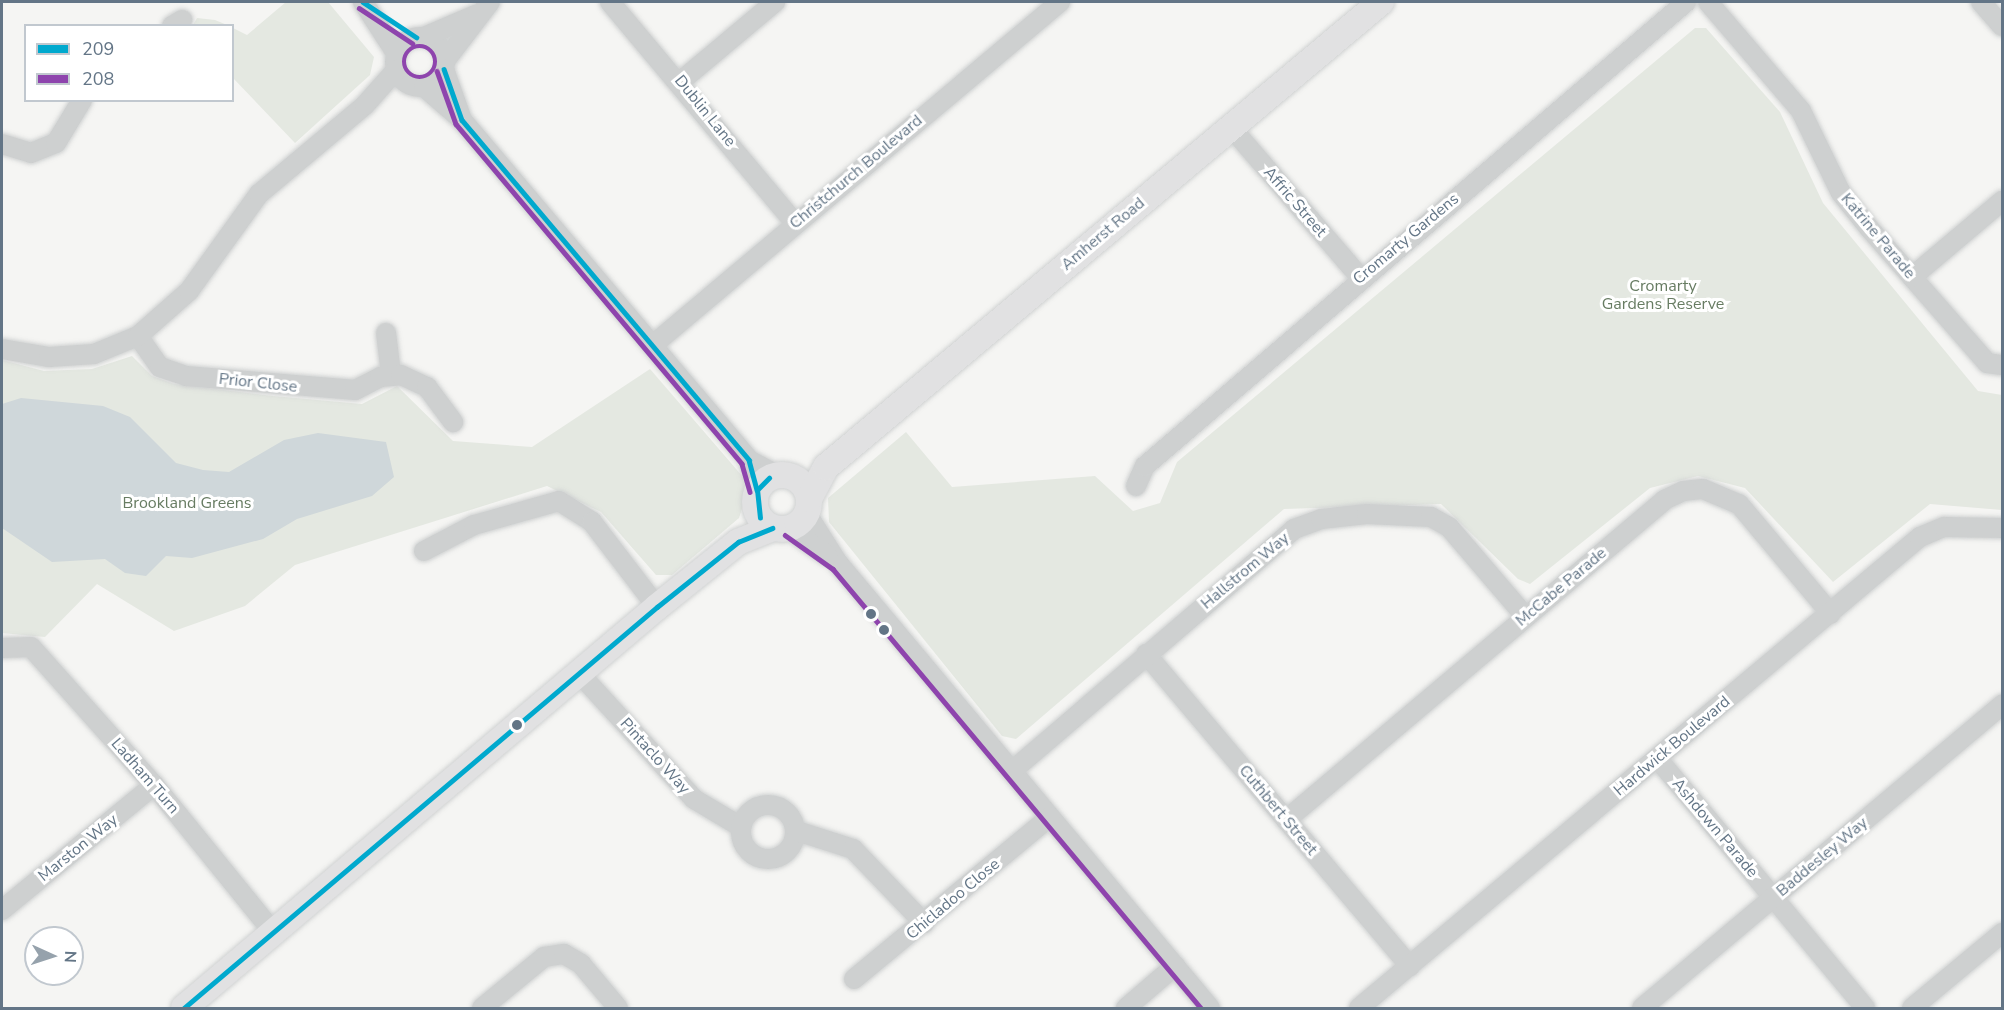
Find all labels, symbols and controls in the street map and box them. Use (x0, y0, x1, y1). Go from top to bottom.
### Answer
legend (24, 24, 234, 102)
text: 209 (82, 37, 114, 61)
text: 208 (82, 67, 114, 91)
street label: Dublin Lane (670, 71, 740, 151)
street label: Christchurch Boulevard (786, 111, 926, 233)
street label: Affric Street (1259, 163, 1331, 241)
street label: Cromarty Gardens (1349, 189, 1463, 289)
street label: Katrine Parade (1837, 189, 1919, 283)
street label: Amherst Road (1057, 193, 1149, 275)
park label: Cromarty Gardens Reserve (1602, 276, 1724, 314)
street label: Prior Close (218, 369, 298, 397)
park label: Brookland Greens (122, 493, 252, 513)
street label: Hallstrom Way (1197, 529, 1293, 613)
street label: McCabe Parade (1512, 544, 1610, 630)
unlabelled marker (865, 608, 877, 620)
unlabelled marker (878, 624, 890, 636)
street label: Hardwick Boulevard (1610, 692, 1734, 800)
street label: Pintaclo Way (616, 714, 694, 798)
unlabelled marker (511, 719, 523, 731)
street label: Ladham Turn (107, 734, 183, 818)
street label: Cuthbert Street (1235, 761, 1321, 859)
street label: Ashdown Parade (1668, 775, 1762, 881)
street label: Marston Way (35, 810, 121, 886)
street label: Baddesley Way (1773, 813, 1871, 901)
street label: Chicladoo Close (902, 854, 1004, 944)
north arrow (24, 926, 84, 986)
text: N (59, 950, 81, 963)

